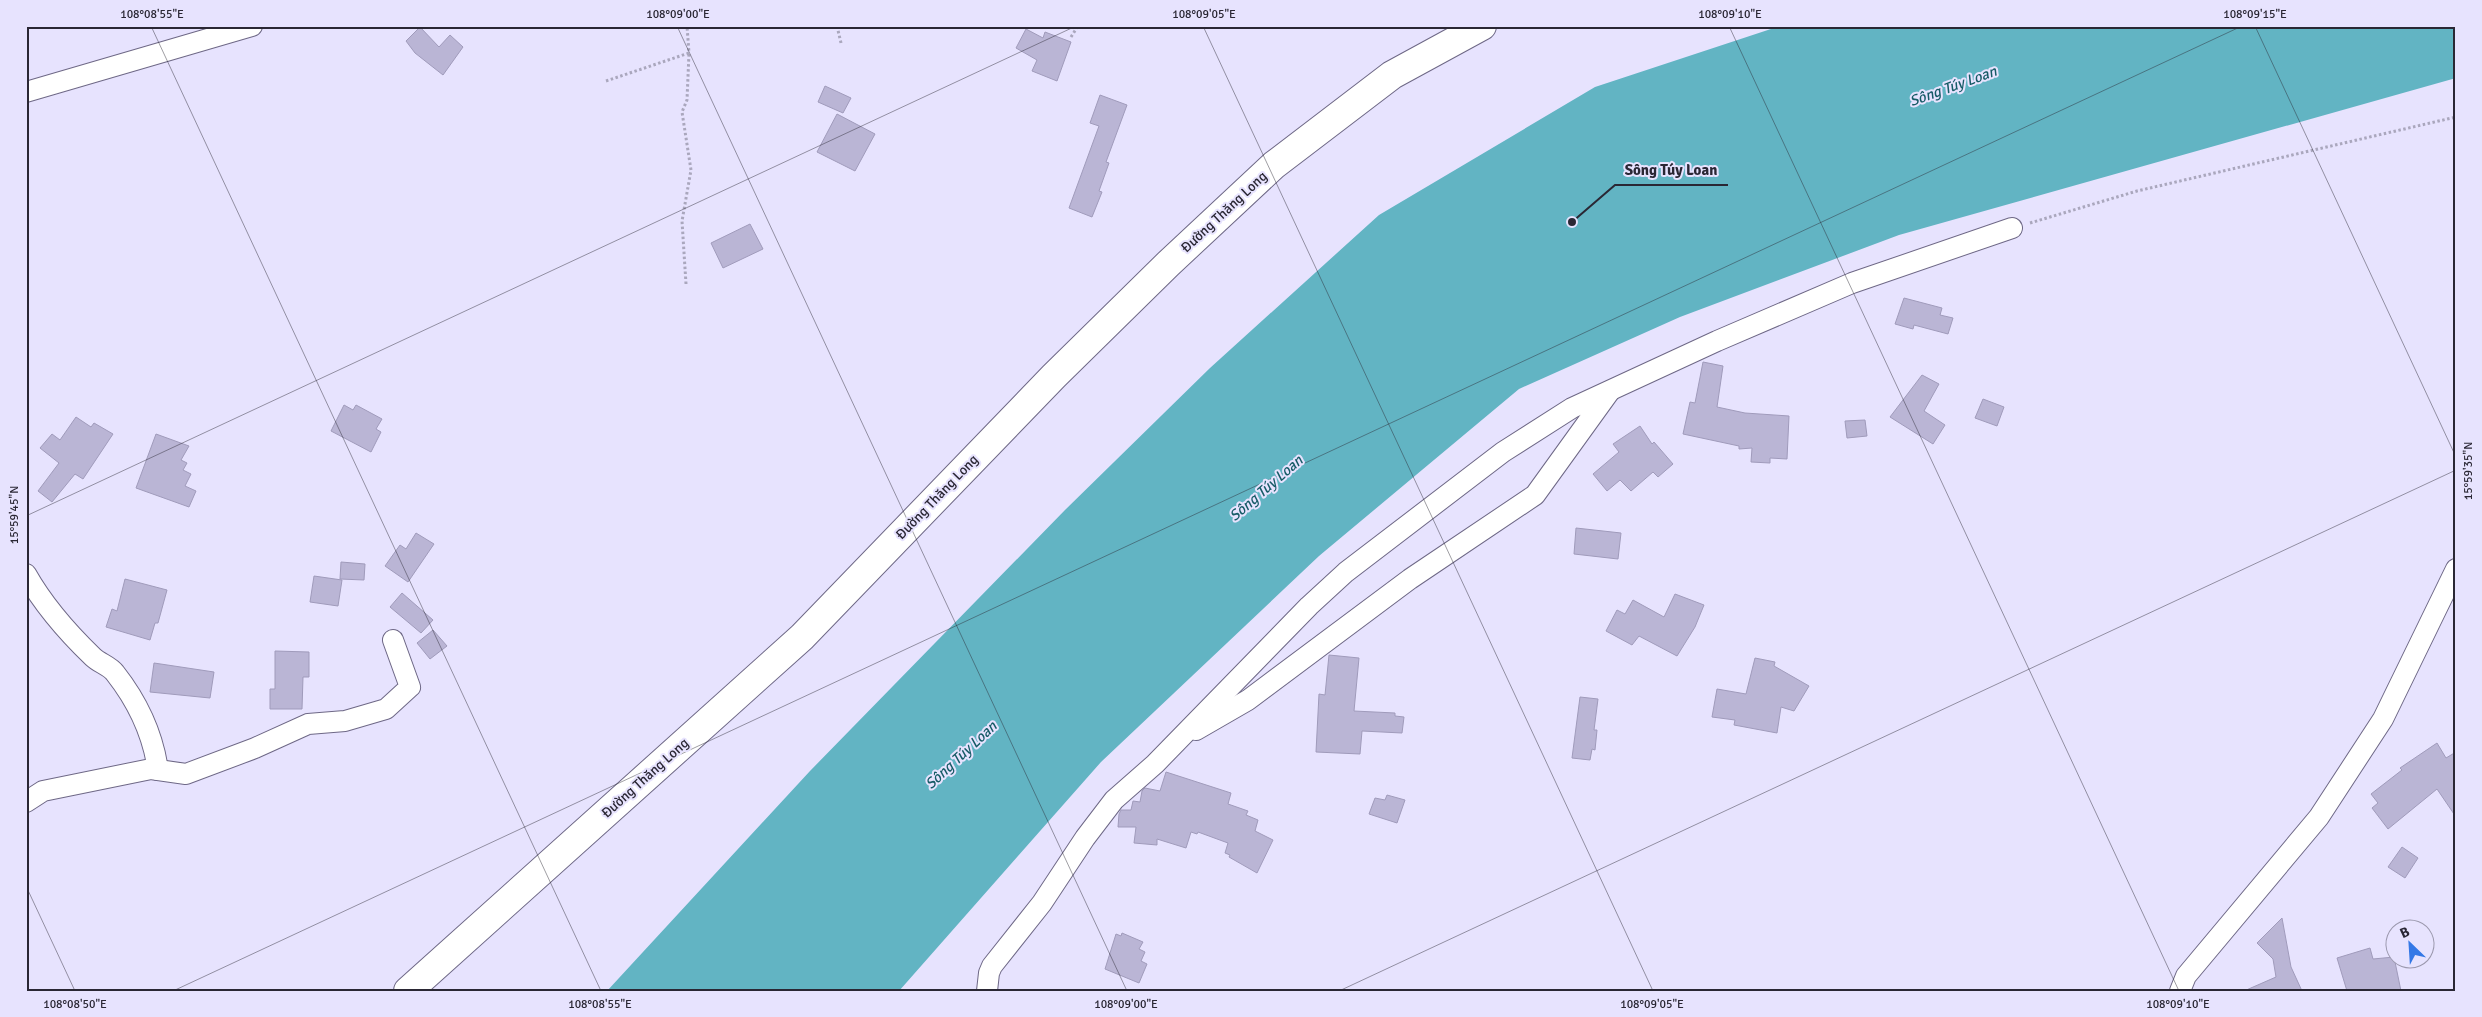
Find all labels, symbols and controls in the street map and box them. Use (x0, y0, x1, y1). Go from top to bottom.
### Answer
text: 108°08'55"E (120, 7, 184, 22)
text: 108°09'00"E (646, 7, 710, 22)
text: 108°09'05"E (1172, 7, 1236, 22)
text: 108°09'10"E (1698, 7, 1762, 22)
text: 108°09'15"E (2223, 7, 2287, 22)
water label: Sông Túy Loan (1907, 62, 2000, 110)
callout: Sông Túy Loan (1615, 155, 1728, 185)
text: Sông Túy Loan (1625, 161, 1717, 179)
street label: Đường Thăng Long (1177, 168, 1271, 256)
text: 15°59'35"N (2461, 442, 2476, 500)
street label: Đường Thăng Long (892, 451, 982, 543)
water label: Sông Túy Loan (1226, 451, 1307, 525)
text: 15°59'45"N (7, 486, 22, 544)
water label: Sông Túy Loan (921, 717, 1001, 793)
street label: Đường Thăng Long (598, 734, 692, 822)
north arrow (2384, 920, 2434, 970)
text: B (2397, 923, 2413, 942)
text: 108°08'50"E (43, 997, 107, 1012)
text: 108°08'55"E (568, 997, 632, 1012)
text: 108°09'00"E (1094, 997, 1158, 1012)
text: 108°09'05"E (1620, 997, 1684, 1012)
text: 108°09'10"E (2146, 997, 2210, 1012)

